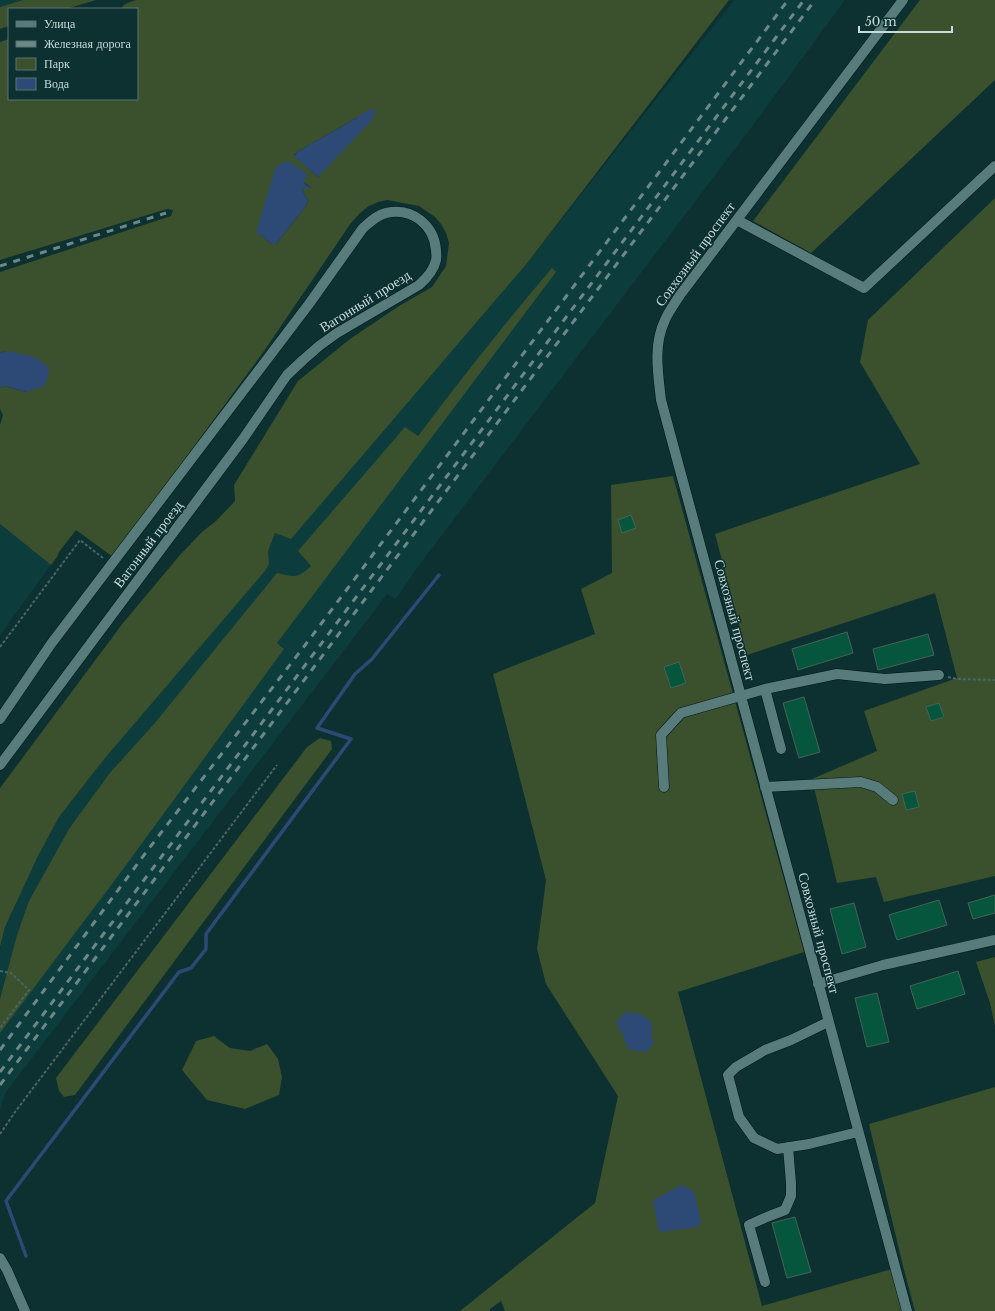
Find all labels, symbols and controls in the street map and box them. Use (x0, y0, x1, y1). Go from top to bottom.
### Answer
legend (8, 8, 138, 100)
scale bar (859, 8, 952, 34)
text: 50 m (865, 14, 897, 29)
text: Улица (44, 16, 76, 31)
text: Железная дорога (44, 36, 131, 51)
text: Парк (44, 56, 70, 71)
text: Вода (44, 76, 70, 91)
street label: Совхозный проспект (651, 198, 739, 310)
street label: Вагонный проезд (316, 266, 414, 336)
street label: Вагонный проезд (109, 497, 187, 591)
street label: Совхозный проспект (710, 557, 760, 683)
street label: Совхозный проспект (794, 870, 844, 996)

